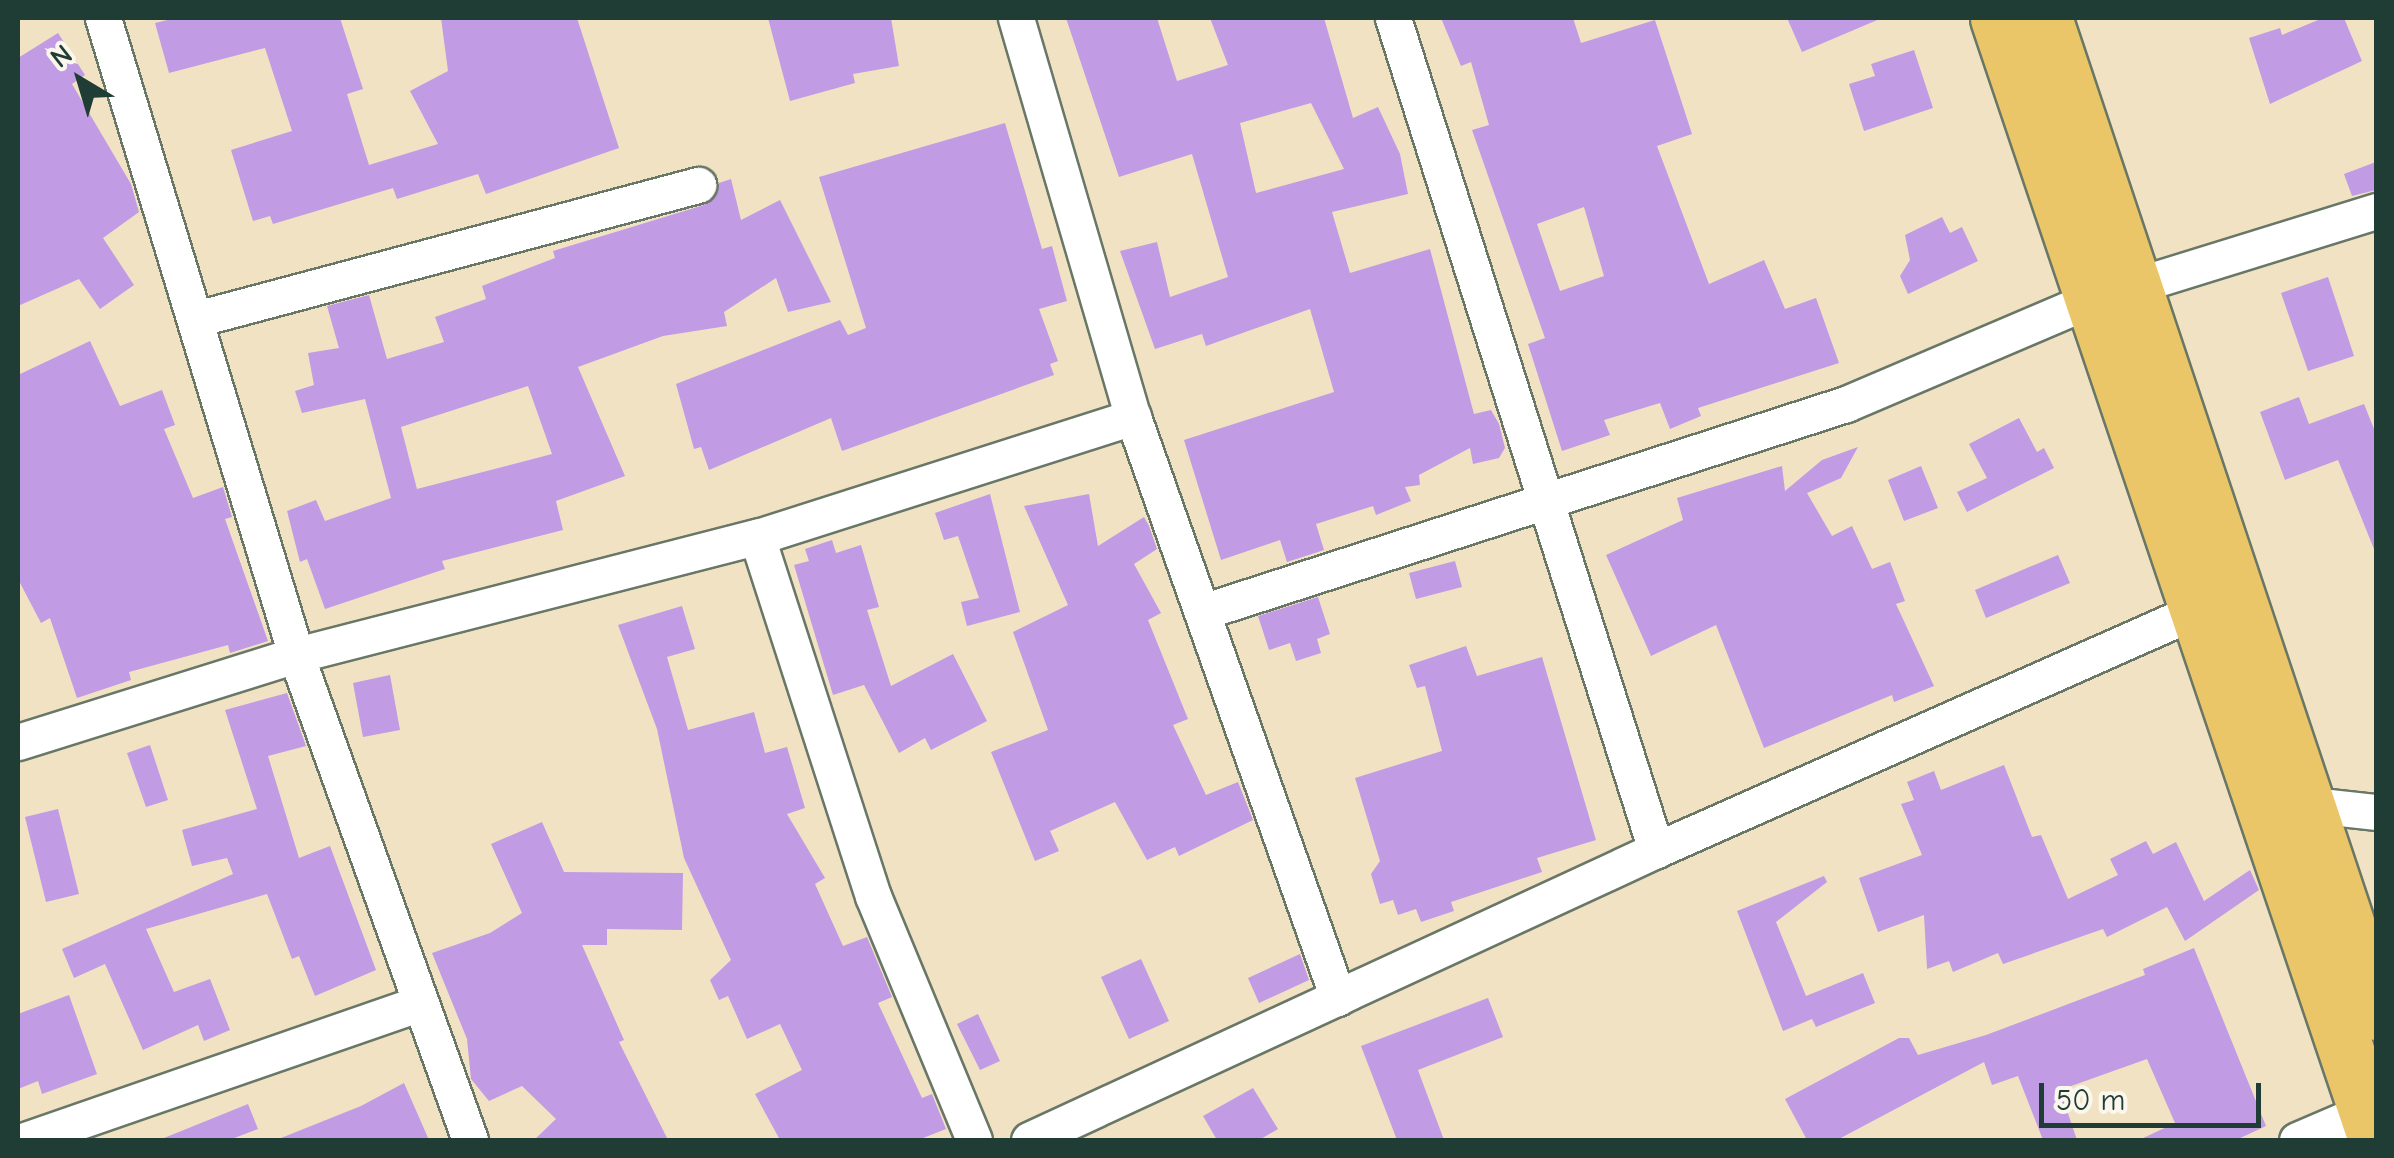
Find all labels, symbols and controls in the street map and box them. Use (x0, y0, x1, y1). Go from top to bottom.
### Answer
north arrow (30, 30, 130, 130)
text: N (44, 38, 79, 75)
scale bar (2044, 1063, 2266, 1125)
text: 50 m (2056, 1083, 2125, 1118)

